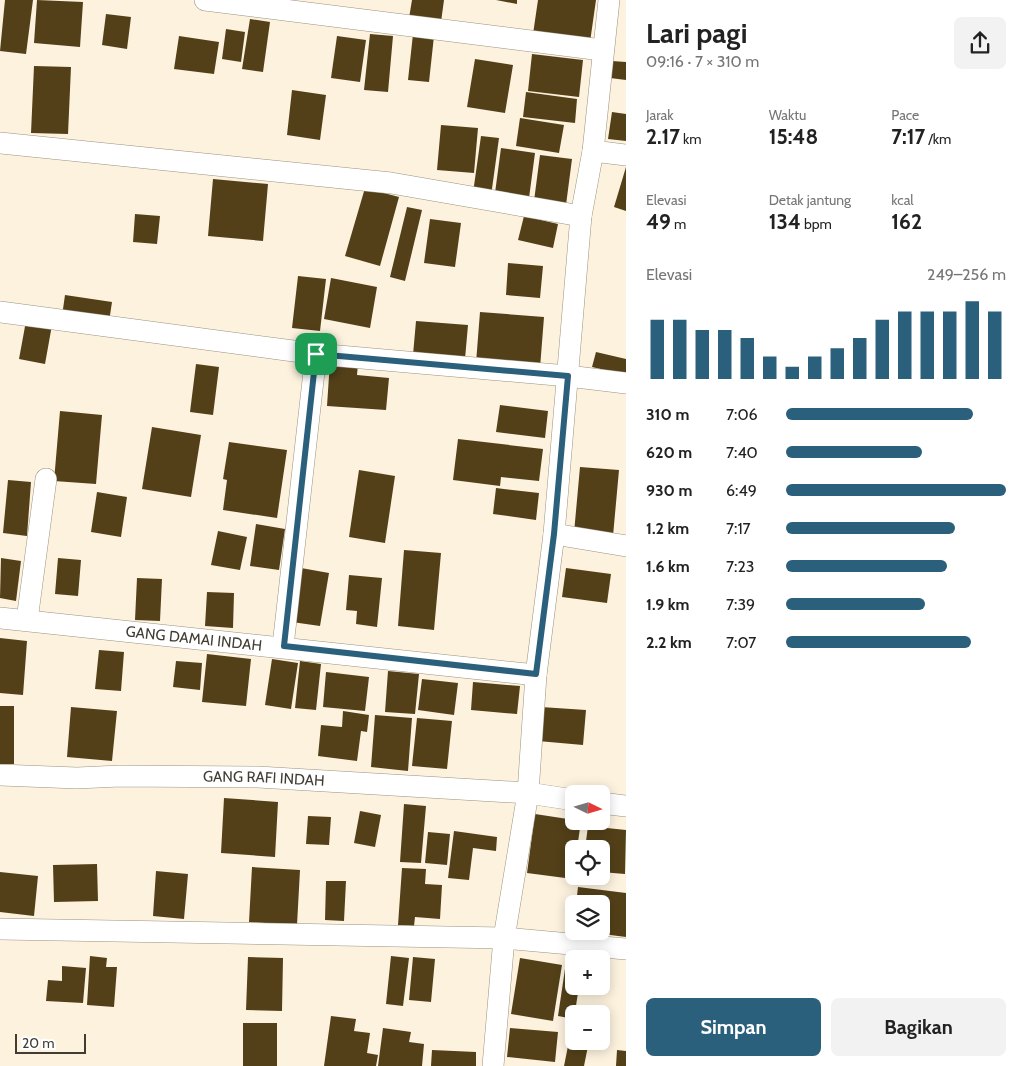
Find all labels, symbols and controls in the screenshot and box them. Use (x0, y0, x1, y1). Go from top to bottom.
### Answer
text: Lari pagi (646, 16, 748, 50)
button: share (954, 17, 1006, 69)
text: 09:16 · 7 × 310 m (646, 52, 759, 71)
text: Jarak (646, 106, 673, 124)
text: Waktu (769, 106, 806, 124)
text: Pace (891, 106, 919, 124)
text: 2.17 (646, 124, 680, 149)
text: 15:48 (769, 124, 818, 149)
text: 7:17 (891, 124, 925, 149)
text: km (680, 130, 702, 148)
text: /km (925, 130, 951, 148)
text: Elevasi (646, 191, 686, 209)
text: Detak jantung (769, 191, 851, 209)
text: kcal (891, 191, 914, 209)
text: 49 (646, 209, 671, 234)
text: 134 (769, 209, 801, 234)
text: 162 (891, 209, 922, 234)
text: m (671, 215, 686, 233)
text: bpm (801, 215, 832, 233)
text: Elevasi (646, 265, 692, 284)
text: 249–256 m (927, 265, 1006, 284)
pin (295, 333, 337, 375)
icon: arrive (302, 340, 330, 368)
text: 310 m (646, 405, 689, 424)
text: 7:06 (726, 405, 758, 424)
text: 620 m (646, 443, 692, 462)
text: 7:40 (726, 443, 758, 462)
text: 930 m (646, 481, 692, 500)
text: 6:49 (726, 481, 757, 500)
text: 1.2 km (646, 519, 689, 538)
text: 7:17 (726, 519, 751, 538)
text: 1.6 km (646, 557, 690, 576)
text: 7:23 (726, 557, 754, 576)
text: 1.9 km (646, 595, 689, 614)
text: 7:39 (726, 595, 755, 614)
street label: GANG DAMAI INDAH (125, 622, 263, 655)
text: 2.2 km (646, 633, 692, 652)
text: 7:07 (726, 633, 756, 652)
street label: GANG RAFI INDAH (203, 768, 325, 790)
north arrow (565, 785, 610, 830)
map controls (565, 785, 610, 1050)
button: locate (565, 840, 610, 885)
button: layers (565, 895, 610, 940)
button: + (565, 950, 610, 995)
button: Simpan (646, 998, 821, 1056)
button: Bagikan (831, 998, 1006, 1056)
button: − (565, 1005, 610, 1050)
scale bar (15, 1031, 86, 1054)
text: 20 m (22, 1034, 55, 1052)

